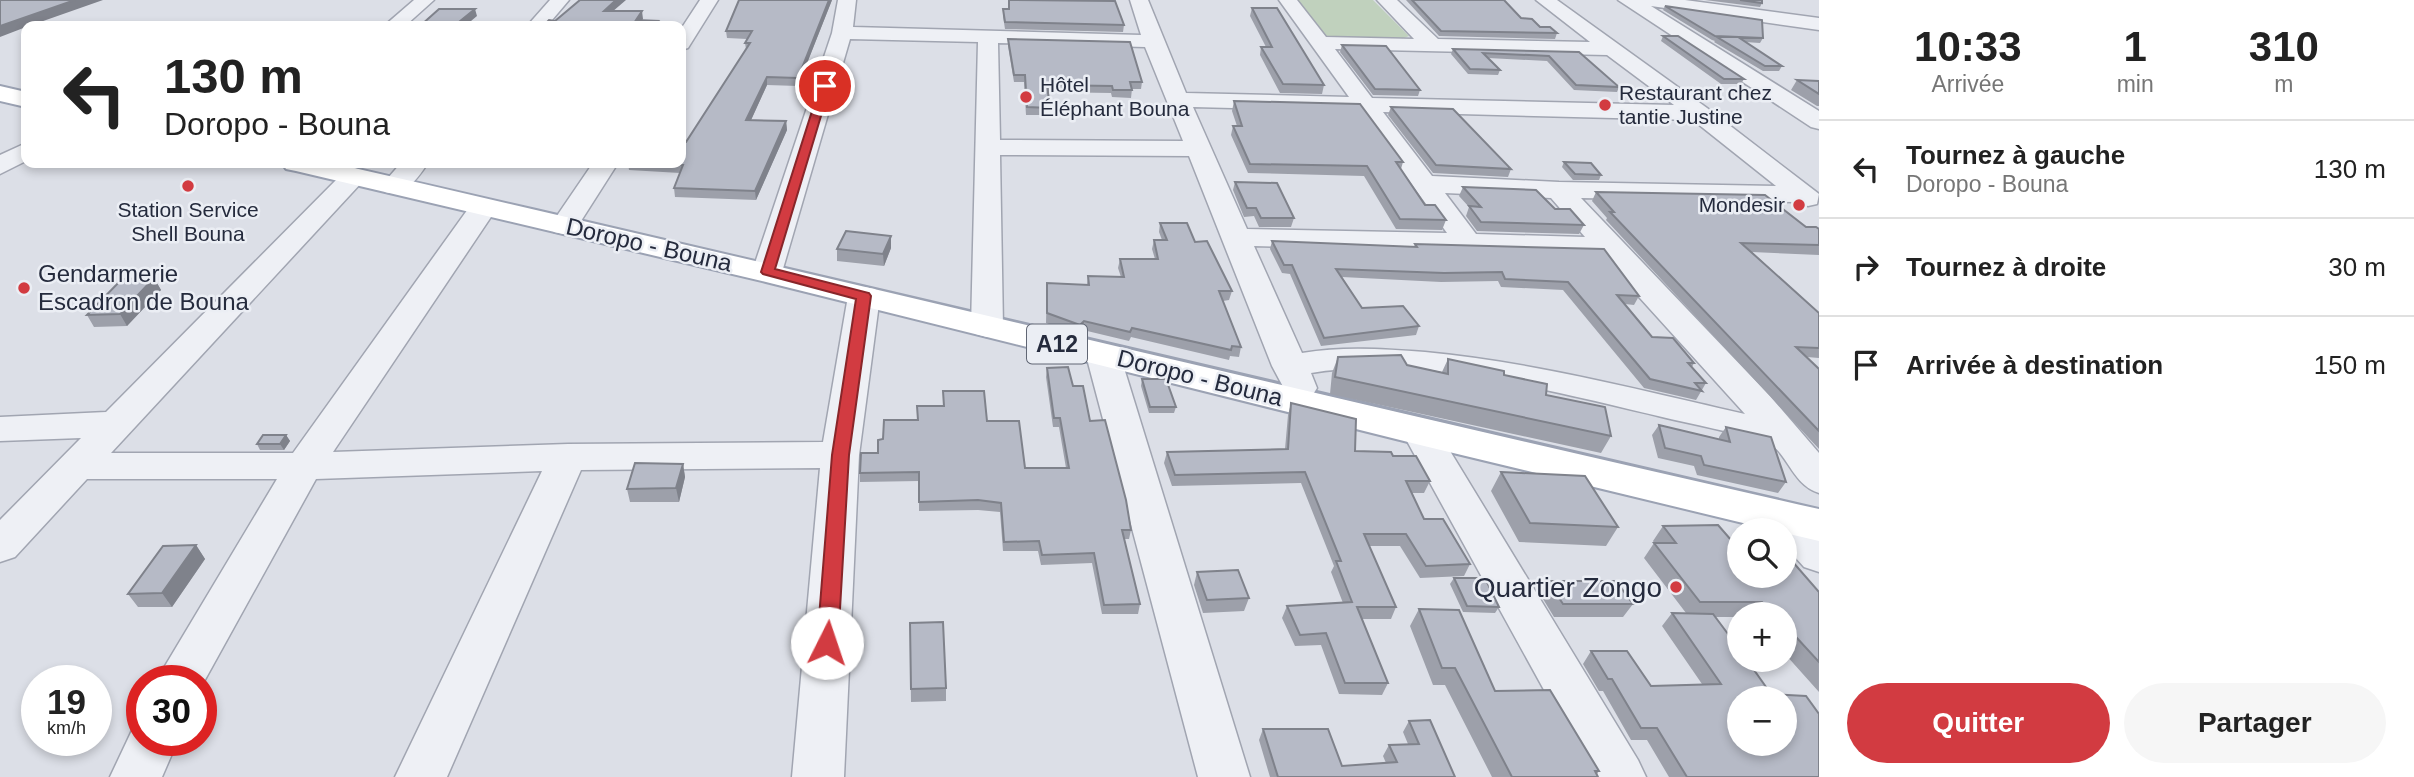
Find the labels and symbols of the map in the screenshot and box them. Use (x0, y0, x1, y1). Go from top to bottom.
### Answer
pin (795, 56, 855, 116)
place label: Hôtel Éléphant Bouna (1040, 73, 1190, 120)
place label: Restaurant chez tantie Justine (1619, 81, 1772, 128)
marker: Hôtel Éléphant Bouna (1018, 89, 1034, 105)
marker: Restaurant chez tantie Justine (1597, 97, 1613, 113)
marker: Station Service Shell Bouna (180, 178, 196, 194)
place label: Mondesir (1699, 193, 1785, 216)
marker: Mondesir (1791, 197, 1807, 213)
place label: Station Service Shell Bouna (117, 198, 259, 245)
street label: Doropo - Bouna (564, 212, 735, 277)
place label: Gendarmerie Escadron de Bouna (38, 260, 249, 315)
marker: Gendarmerie Escadron de Bouna (16, 280, 32, 296)
road number: A12 (1027, 324, 1087, 364)
street label: Doropo - Bouna (1115, 344, 1286, 411)
place label: Quartier Zongo (1474, 572, 1662, 603)
marker: Quartier Zongo (1668, 579, 1684, 595)
position arrow (790, 606, 864, 680)
speed limit sign: 30 (126, 665, 217, 756)

